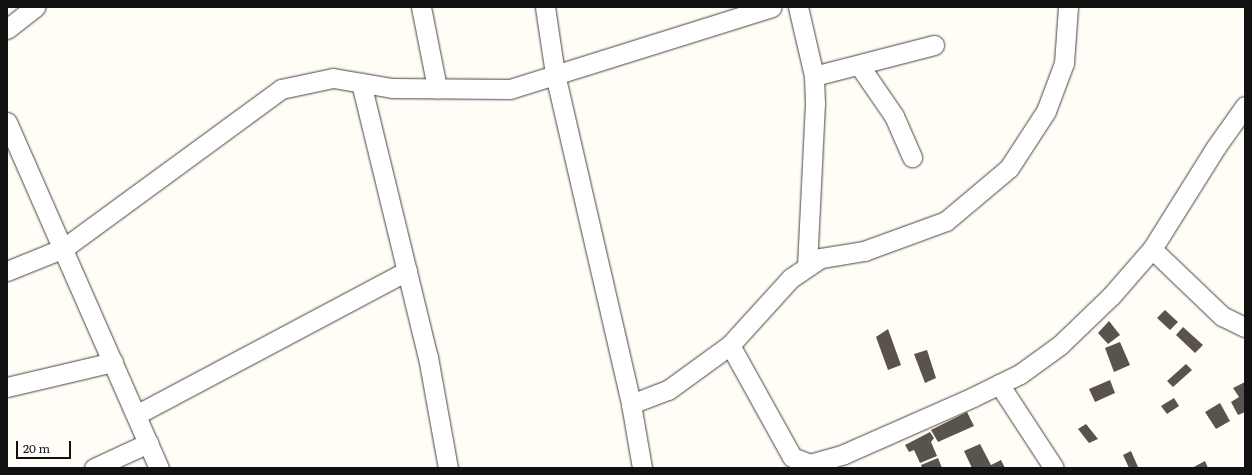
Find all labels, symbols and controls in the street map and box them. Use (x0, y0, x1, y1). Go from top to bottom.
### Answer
scale bar (18, 433, 73, 459)
text: 20 m (23, 439, 50, 457)

